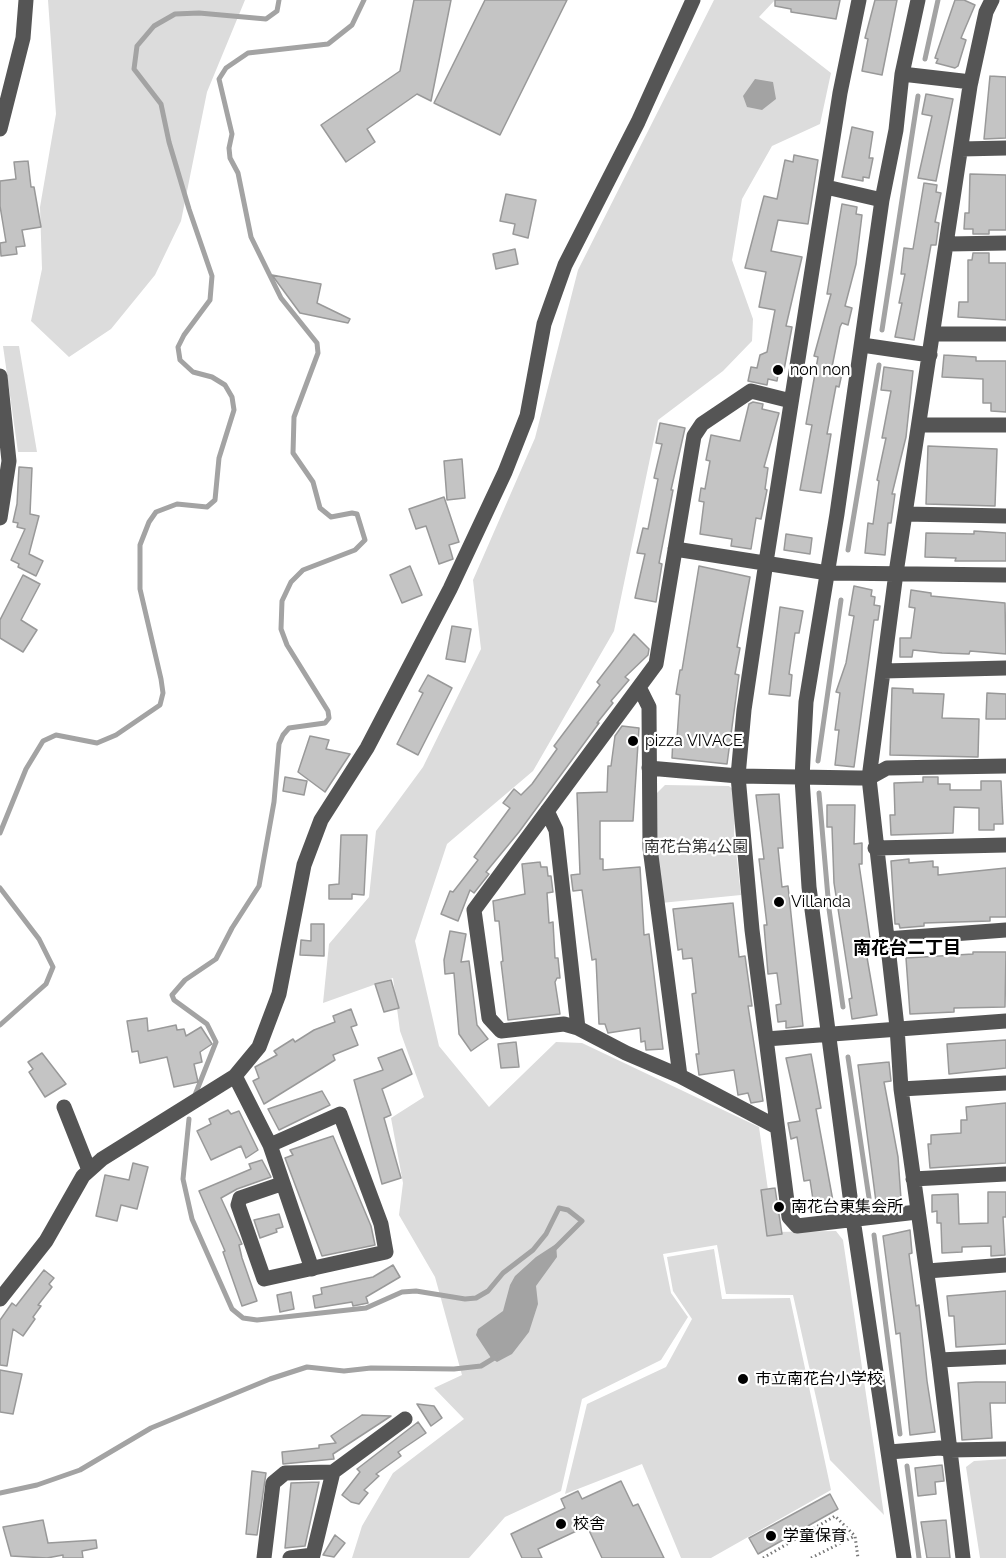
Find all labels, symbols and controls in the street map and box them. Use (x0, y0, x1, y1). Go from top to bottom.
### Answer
place label: non non (790, 360, 850, 380)
marker: non non (771, 363, 785, 377)
place label: pizza VIVACE (645, 731, 743, 751)
marker: pizza VIVACE (626, 734, 640, 748)
park label: 南花台第4公園 (644, 837, 748, 857)
place label: Villanda (791, 892, 851, 912)
marker: Villanda (772, 895, 786, 909)
district label: 南花台二丁目 (853, 938, 961, 960)
place label: 南花台東集会所 (791, 1197, 903, 1217)
marker: 南花台東集会所 (772, 1200, 786, 1214)
place label: 市立南花台小学校 (755, 1369, 883, 1389)
marker: 市立南花台小学校 (736, 1372, 750, 1386)
place label: 校舎 (573, 1514, 605, 1534)
marker: 校舎 (554, 1517, 568, 1531)
place label: 学童保育 (783, 1526, 847, 1546)
marker: 学童保育 (764, 1529, 778, 1543)

